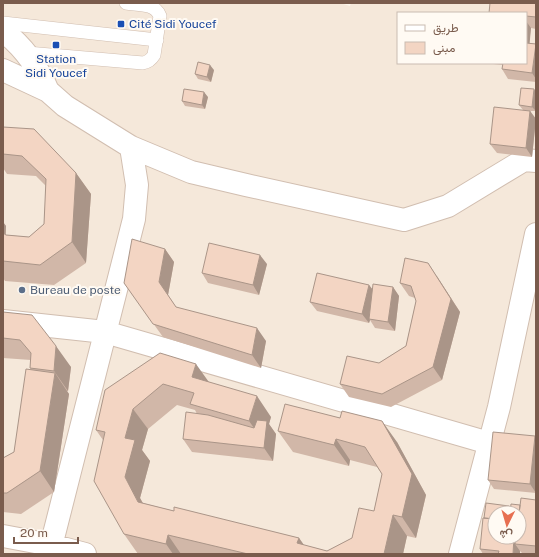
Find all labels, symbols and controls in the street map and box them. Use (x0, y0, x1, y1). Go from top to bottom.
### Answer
legend (397, 12, 527, 64)
place label: Cité Sidi Youcef (129, 17, 217, 31)
marker: Cité Sidi Youcef (116, 19, 126, 29)
text: طريق (433, 21, 459, 36)
marker: Station Sidi Youcef (51, 40, 61, 50)
text: مبنى (433, 41, 455, 56)
place label: Station Sidi Youcef (25, 52, 87, 80)
place label: Bureau de poste (30, 283, 121, 297)
marker: Bureau de poste (17, 285, 27, 295)
north arrow (487, 505, 527, 545)
scale bar (14, 519, 78, 545)
text: 20 m (20, 526, 48, 540)
text: ش (499, 527, 513, 542)

